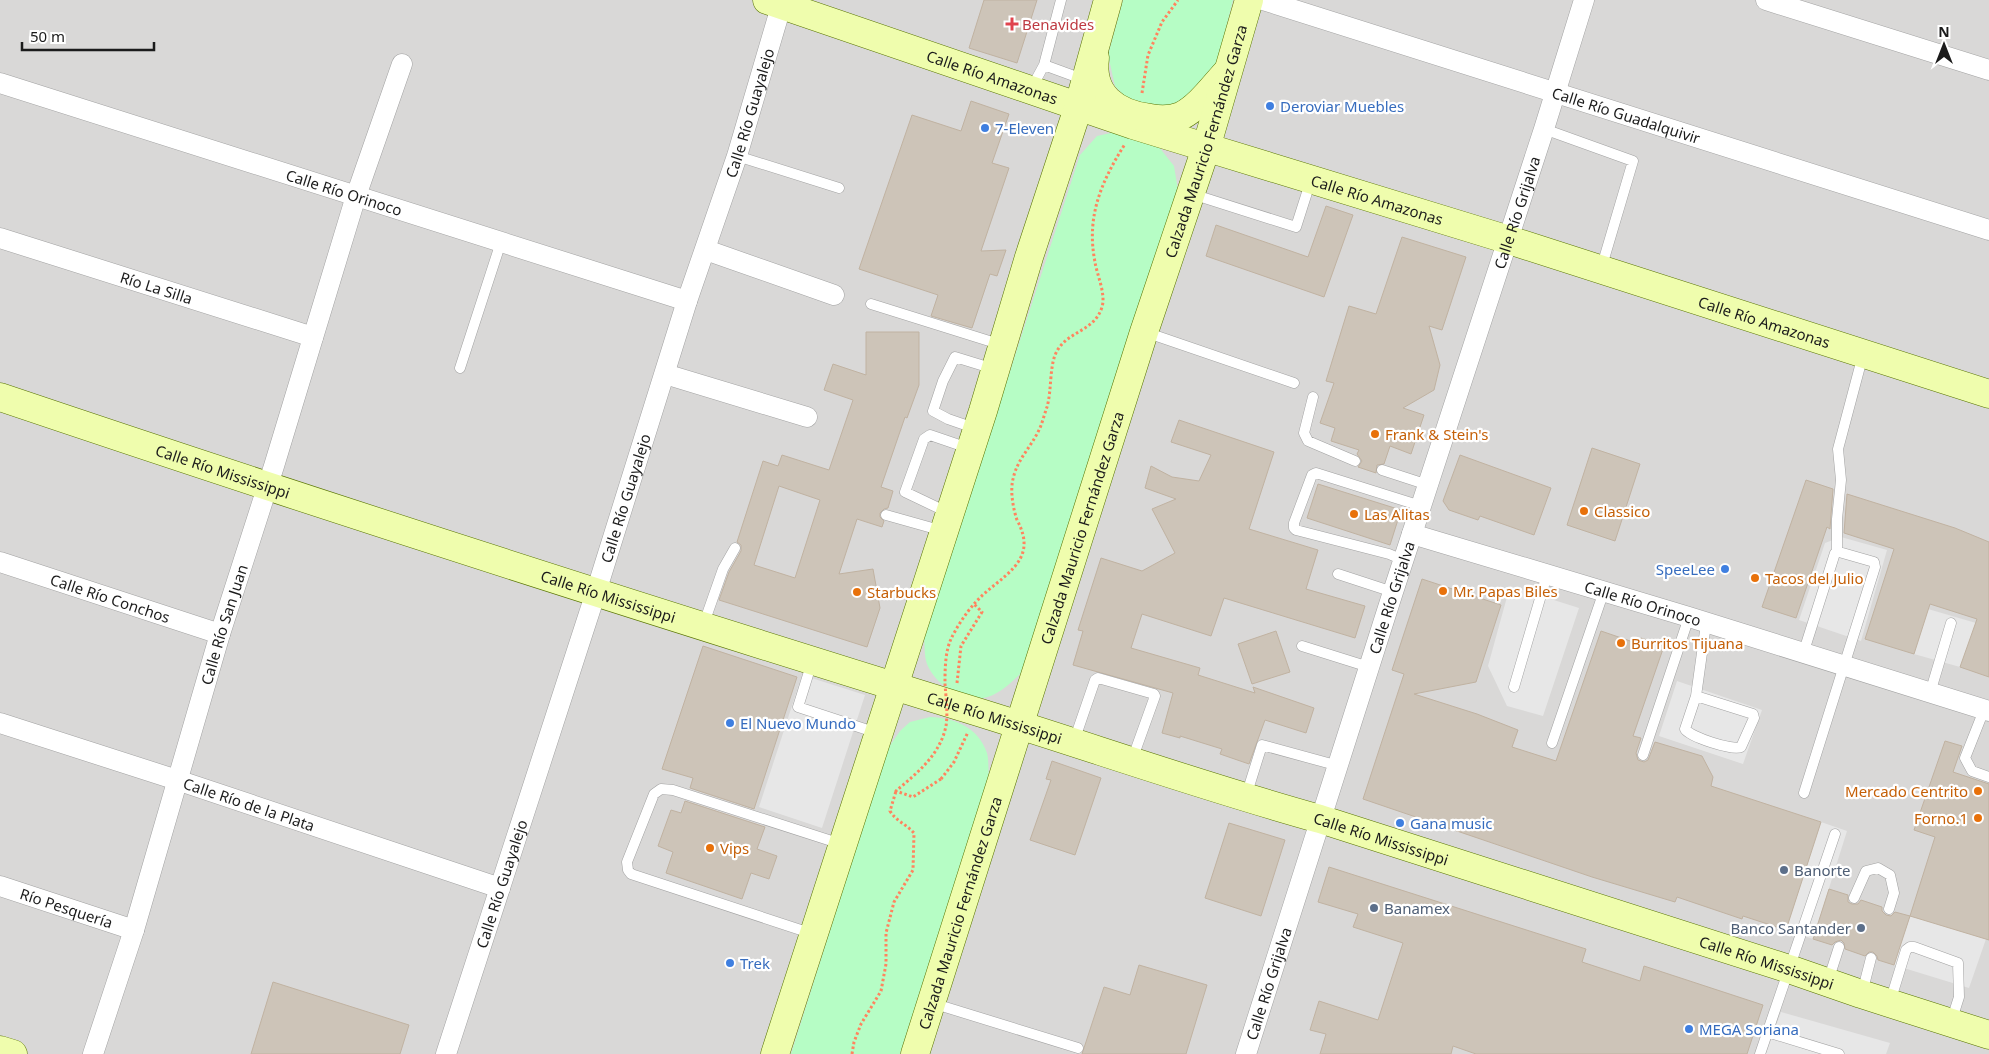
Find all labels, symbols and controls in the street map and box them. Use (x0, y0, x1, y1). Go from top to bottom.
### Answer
place label: Benavides (1022, 14, 1094, 34)
marker: Benavides (1006, 18, 1018, 30)
scale bar (22, 20, 155, 52)
north arrow (1919, 20, 1969, 70)
street label: Calzada Mauricio Fernández Garza (1160, 22, 1251, 260)
text: N (1938, 22, 1950, 41)
text: 50 m (30, 26, 65, 46)
street label: Calle Río Amazonas (924, 45, 1060, 109)
street label: Calle Río Guayalejo (720, 46, 778, 180)
street label: Calle Río Guadalquivir (1550, 82, 1703, 148)
place label: Deroviar Muebles (1280, 96, 1404, 116)
marker: Deroviar Muebles (1264, 100, 1276, 112)
place label: 7-Eleven (995, 118, 1054, 138)
marker: 7-Eleven (979, 122, 991, 134)
street label: Calle Río Grijalva (1489, 154, 1544, 271)
street label: Calle Río Orinoco (284, 164, 405, 220)
street label: Calle Río Amazonas (1309, 170, 1446, 229)
street label: Río La Silla (118, 267, 195, 308)
street label: Calle Río Amazonas (1696, 291, 1833, 352)
street label: Calzada Mauricio Fernández Garza (1036, 409, 1128, 647)
place label: Frank & Stein's (1385, 424, 1488, 444)
marker: Frank & Stein's (1369, 428, 1381, 440)
street label: Calle Río Guayalejo (596, 431, 655, 565)
street label: Calle Río Mississippi (153, 440, 293, 503)
place label: Classico (1594, 501, 1650, 521)
place label: Las Alitas (1364, 504, 1430, 524)
marker: Classico (1578, 505, 1590, 517)
marker: Las Alitas (1348, 508, 1360, 520)
street label: Calle Río Grijalva (1364, 539, 1419, 657)
place label: SpeeLee (1656, 559, 1715, 579)
street label: Calle Río San Juan (196, 562, 252, 687)
marker: SpeeLee (1719, 563, 1731, 575)
street label: Calle Río Mississippi (538, 565, 678, 627)
place label: Tacos del Julio (1765, 568, 1864, 588)
street label: Calle Río Conchos (48, 569, 173, 627)
marker: Tacos del Julio (1749, 572, 1761, 584)
street label: Calle Río Orinoco (1582, 576, 1704, 630)
place label: Mr. Papas Biles (1453, 581, 1558, 601)
place label: Starbucks (867, 582, 936, 602)
marker: Mr. Papas Biles (1437, 585, 1449, 597)
marker: Starbucks (851, 586, 863, 598)
place label: Burritos Tijuana (1631, 633, 1743, 653)
marker: Burritos Tijuana (1615, 637, 1627, 649)
street label: Calle Río Mississippi (925, 687, 1065, 748)
place label: El Nuevo Mundo (740, 713, 856, 733)
marker: El Nuevo Mundo (724, 717, 736, 729)
street label: Calle Río de la Plata (181, 773, 317, 835)
place label: Mercado Centrito (1845, 781, 1968, 801)
marker: Mercado Centrito (1972, 785, 1984, 797)
street label: Calzada Mauricio Fernández Garza (913, 794, 1006, 1032)
street label: Calle Río Mississippi (1311, 808, 1451, 869)
place label: Forno.1 (1914, 808, 1968, 828)
marker: Forno.1 (1972, 812, 1984, 824)
place label: Gana music (1410, 813, 1492, 833)
street label: Calle Río Guayalejo (471, 817, 532, 951)
marker: Gana music (1394, 817, 1406, 829)
place label: Vips (720, 838, 749, 858)
marker: Vips (704, 842, 716, 854)
place label: Banorte (1794, 860, 1851, 880)
marker: Banorte (1778, 864, 1790, 876)
street label: Río Pesquería (18, 883, 115, 932)
place label: Banamex (1384, 898, 1450, 918)
marker: Banamex (1368, 902, 1380, 914)
place label: Banco Santander (1730, 918, 1851, 938)
marker: Banco Santander (1855, 922, 1867, 934)
street label: Calle Río Grijalva (1241, 924, 1296, 1042)
street label: Calle Río Mississippi (1697, 931, 1837, 994)
place label: Trek (740, 953, 770, 973)
marker: Trek (724, 957, 736, 969)
place label: MEGA Soriana (1699, 1019, 1799, 1039)
marker: MEGA Soriana (1683, 1023, 1695, 1035)

